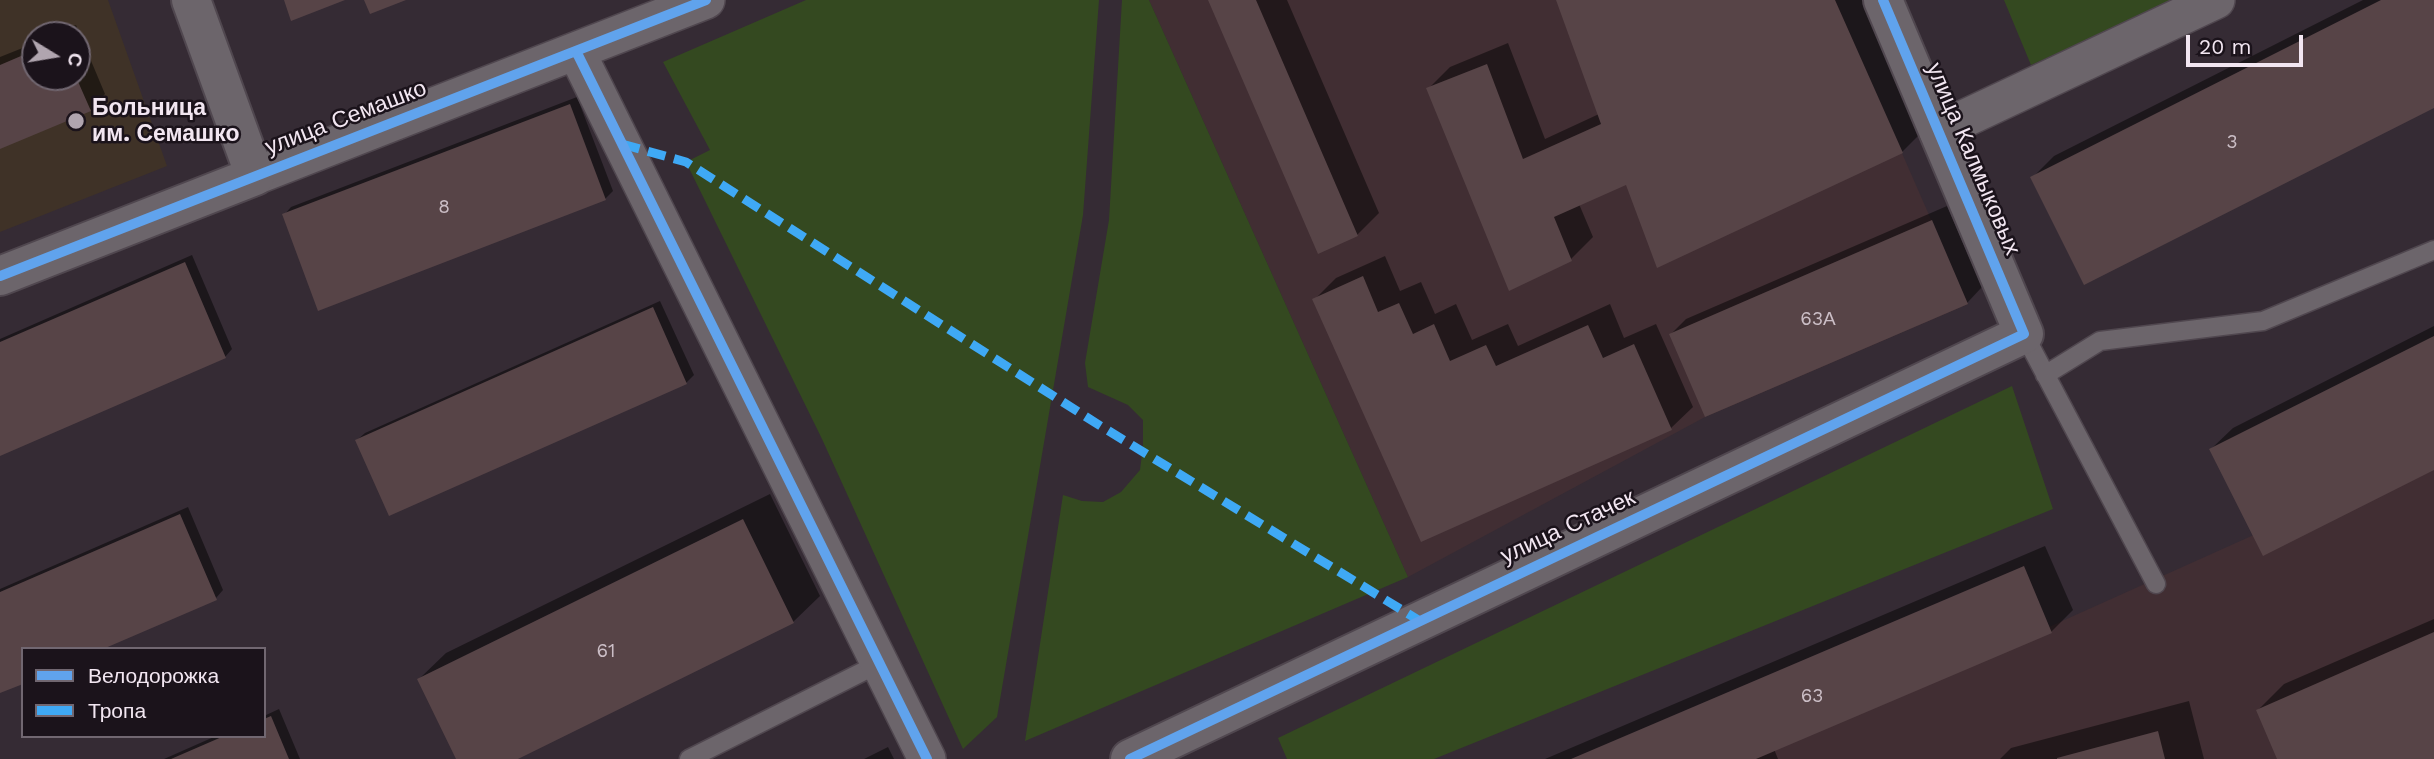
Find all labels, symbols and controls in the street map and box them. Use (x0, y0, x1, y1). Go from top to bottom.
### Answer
north arrow (21, 21, 91, 91)
scale bar (2189, 21, 2306, 65)
text: 20 m (2199, 34, 2251, 59)
text: С (63, 51, 88, 69)
street label: улица Калмыковых (1920, 59, 2026, 259)
street label: улица Семашко (261, 75, 431, 161)
place label: Больница им. Семашко (92, 94, 239, 148)
marker: Больница им. Семашко (66, 111, 86, 131)
house number: 3 (2226, 131, 2238, 153)
house number: 8 (438, 196, 450, 218)
house number: 63А (1800, 308, 1836, 330)
street label: улица Стачек (1496, 484, 1640, 570)
house number: 61 (597, 640, 615, 662)
legend (21, 647, 266, 738)
text: Велодорожка (88, 663, 219, 688)
house number: 63 (1801, 685, 1823, 707)
text: Тропа (88, 698, 146, 723)

